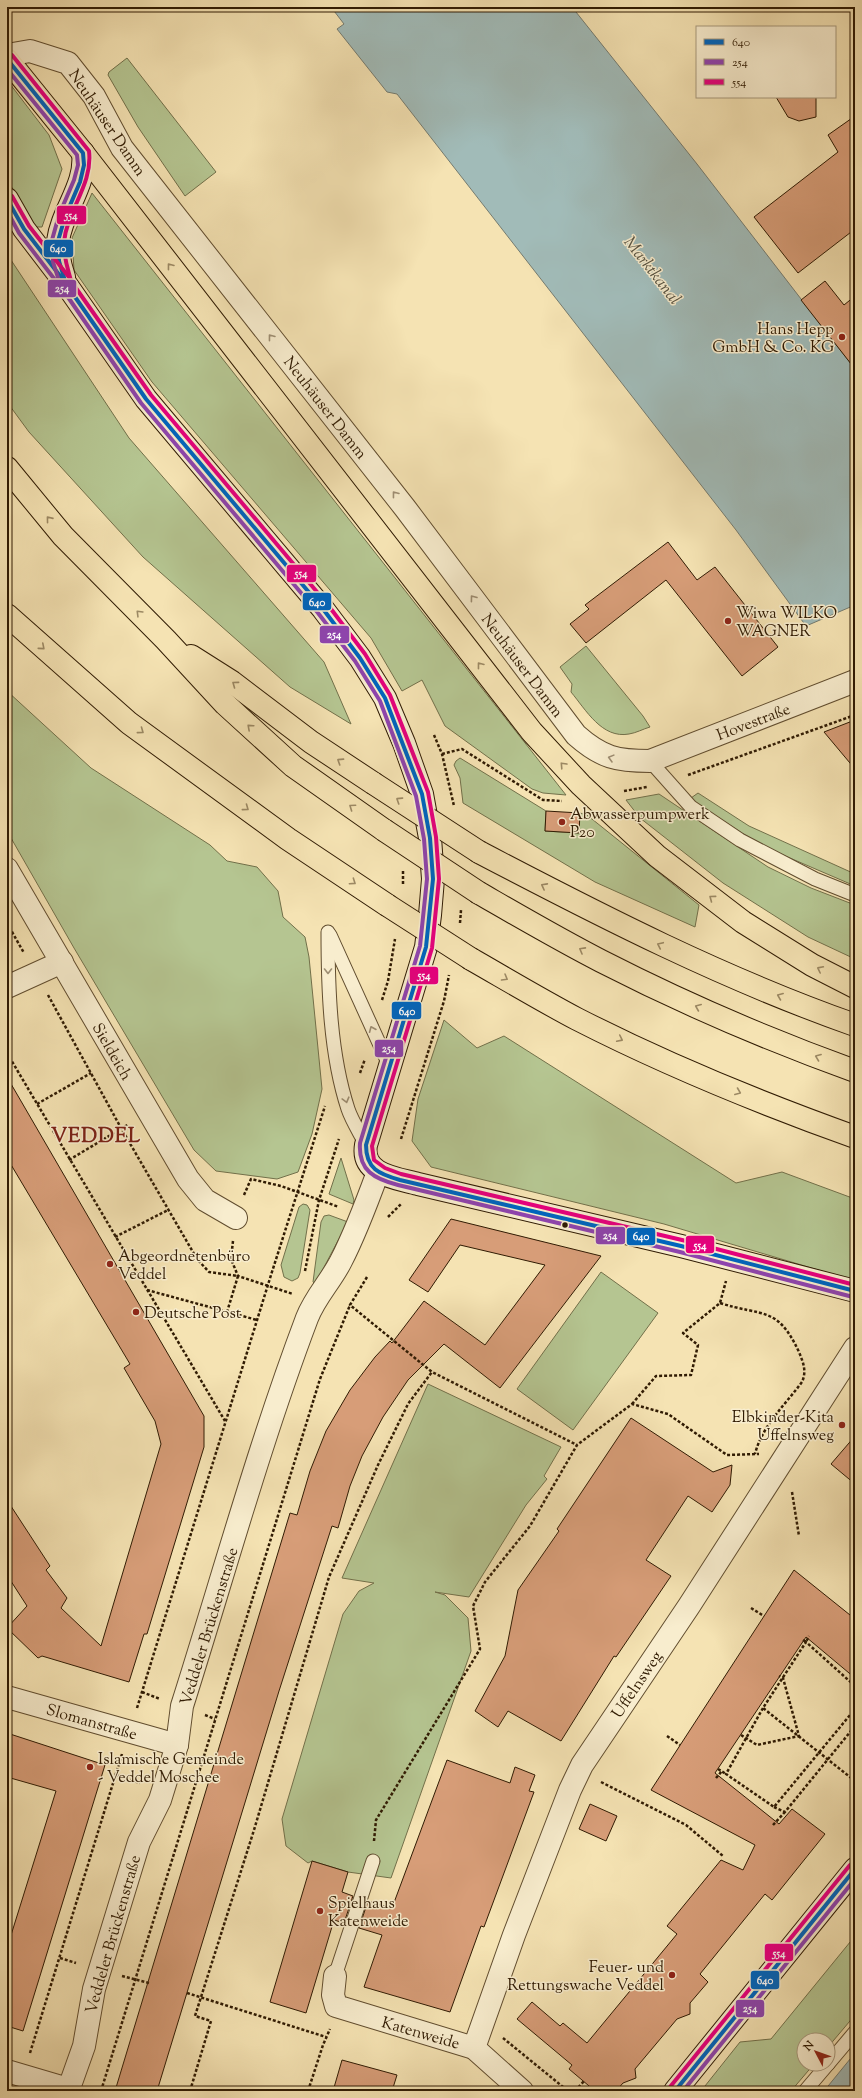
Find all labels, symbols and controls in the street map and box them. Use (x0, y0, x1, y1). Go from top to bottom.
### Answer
legend (696, 26, 836, 98)
text: 640 (732, 34, 750, 52)
text: 254 (732, 54, 748, 72)
street label: Neuhäuser Damm (62, 65, 150, 181)
text: 554 (731, 74, 746, 92)
line badge: 554 (56, 205, 87, 225)
text: 554 (63, 208, 78, 224)
water label: Marktkanal (617, 232, 686, 311)
line badge: 640 (43, 239, 74, 258)
text: 640 (50, 241, 66, 257)
one-way arrow (168, 264, 175, 271)
line badge: 254 (47, 279, 77, 298)
text: 254 (55, 281, 70, 297)
place label: Hans Hepp GmbH & Co. KG (712, 319, 834, 360)
marker: Hans Hepp GmbH & Co. KG (837, 332, 847, 342)
one-way arrow (269, 335, 276, 342)
street label: Neuhäuser Damm (277, 352, 371, 465)
one-way arrow (392, 492, 399, 499)
one-way arrow (46, 516, 53, 524)
line badge: 554 (286, 564, 317, 583)
text: 554 (293, 566, 308, 582)
line badge: 640 (302, 592, 332, 611)
text: 640 (309, 595, 325, 611)
one-way arrow (471, 596, 478, 603)
place label: Wiwa WILKO WAGNER (736, 603, 837, 644)
one-way arrow (136, 610, 144, 618)
street label: Neuhäuser Damm (474, 610, 568, 723)
marker: Wiwa WILKO WAGNER (723, 616, 733, 626)
line badge: 254 (319, 625, 350, 644)
text: 254 (327, 627, 342, 643)
one-way arrow (37, 642, 45, 649)
one-way arrow (478, 662, 485, 669)
one-way arrow (233, 682, 240, 689)
street label: Hovestraße (714, 699, 794, 748)
one-way arrow (247, 724, 255, 732)
one-way arrow (137, 726, 144, 734)
one-way arrow (608, 754, 615, 763)
one-way arrow (337, 758, 344, 766)
one-way arrow (560, 762, 567, 770)
one-way arrow (397, 798, 404, 805)
one-way arrow (241, 803, 248, 810)
one-way arrow (349, 804, 356, 812)
place label: Abwasserpumpwerk P20 (570, 804, 710, 845)
marker: Abwasserpumpwerk P20 (557, 817, 567, 827)
one-way arrow (348, 877, 355, 884)
one-way arrow (541, 883, 548, 891)
one-way arrow (709, 896, 716, 903)
one-way arrow (657, 942, 664, 950)
one-way arrow (578, 948, 586, 955)
line badge: 554 (409, 966, 439, 985)
one-way arrow (817, 966, 825, 974)
one-way arrow (324, 968, 332, 974)
text: 554 (416, 968, 431, 984)
one-way arrow (501, 973, 508, 980)
one-way arrow (776, 992, 783, 1000)
line badge: 640 (391, 1001, 422, 1020)
text: 640 (399, 1004, 415, 1020)
one-way arrow (695, 1004, 703, 1012)
street label: Sieldeich (85, 1019, 137, 1086)
one-way arrow (369, 1026, 377, 1034)
one-way arrow (615, 1034, 623, 1042)
line badge: 254 (374, 1039, 404, 1058)
text: 254 (382, 1041, 397, 1057)
one-way arrow (815, 1054, 822, 1062)
one-way arrow (735, 1088, 742, 1096)
one-way arrow (341, 1096, 350, 1103)
district label: VEDDEL (51, 1123, 141, 1152)
unlabelled marker (560, 1220, 570, 1230)
line badge: 254 (595, 1226, 626, 1245)
line badge: 640 (626, 1227, 656, 1246)
text: 254 (603, 1228, 618, 1244)
text: 640 (633, 1229, 649, 1245)
line badge: 554 (685, 1235, 715, 1254)
text: 554 (692, 1238, 707, 1254)
place label: Abgeordnetenbüro Veddel (118, 1246, 250, 1287)
marker: Abgeordnetenbüro Veddel (105, 1259, 115, 1269)
place label: Deutsche Post (144, 1303, 242, 1326)
marker: Deutsche Post (131, 1307, 141, 1317)
place label: Elbkinder-Kita Uffelnsweg (732, 1407, 835, 1448)
marker: Elbkinder-Kita Uffelnsweg (837, 1420, 847, 1430)
street label: Veddeler Brückenstraße (175, 1545, 245, 1708)
street label: Uffelnsweg (607, 1647, 669, 1724)
street label: Slomanstraße (43, 1699, 140, 1747)
place label: Islamische Gemeinde - Veddel Moschee (98, 1749, 244, 1790)
marker: Islamische Gemeinde - Veddel Moschee (85, 1762, 95, 1772)
street label: Veddeler Brückenstraße (81, 1853, 148, 2017)
place label: Spielhaus Katenweide (328, 1893, 408, 1934)
marker: Spielhaus Katenweide (315, 1906, 325, 1916)
line badge: 554 (764, 1943, 794, 1962)
text: 554 (771, 1946, 786, 1962)
place label: Feuer- und Rettungswache Veddel (507, 1957, 665, 1998)
marker: Feuer- und Rettungswache Veddel (667, 1970, 677, 1980)
line badge: 640 (750, 1970, 780, 1990)
text: 640 (757, 1973, 773, 1989)
line badge: 254 (735, 1999, 765, 2018)
text: 254 (743, 2001, 758, 2017)
street label: Katenweide (378, 2012, 462, 2057)
north arrow (796, 2032, 836, 2072)
text: N (800, 2037, 818, 2055)

